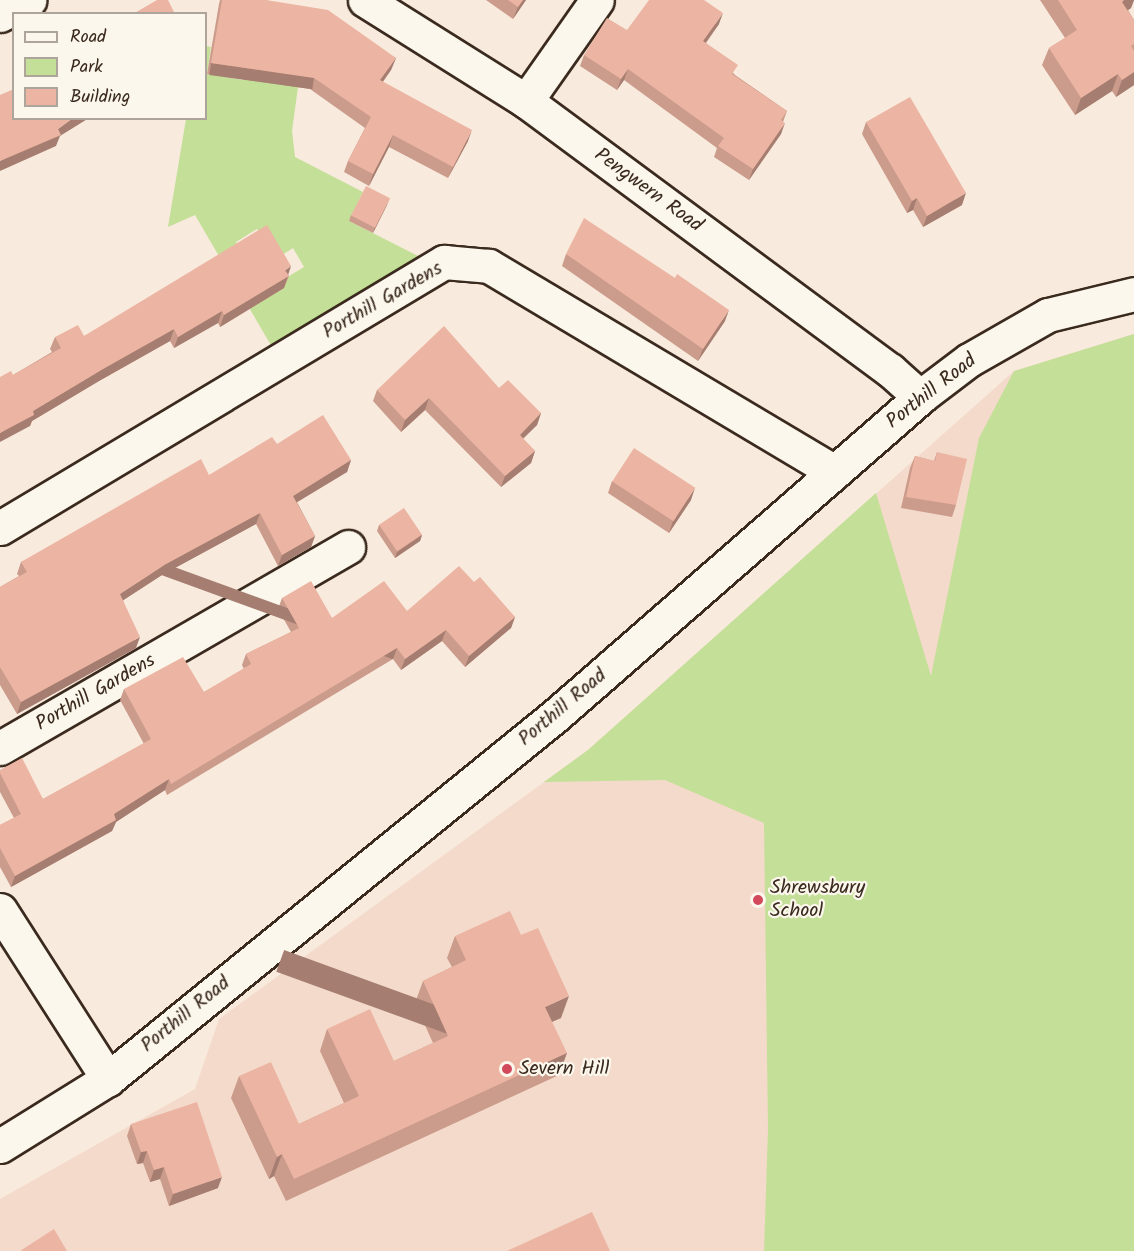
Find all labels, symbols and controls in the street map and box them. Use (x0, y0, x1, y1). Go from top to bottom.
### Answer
legend (12, 12, 207, 120)
text: Road (70, 23, 106, 52)
text: Park (70, 53, 103, 82)
text: Building (70, 83, 130, 112)
street label: Pengwern Road (589, 144, 707, 238)
street label: Porthill Gardens (319, 257, 447, 345)
street label: Porthill Road (882, 349, 982, 435)
street label: Porthill Gardens (32, 649, 160, 737)
street label: Porthill Road (514, 664, 612, 752)
place label: Shrewsbury School (770, 876, 865, 923)
marker: Shrewsbury School (751, 893, 765, 907)
street label: Porthill Road (137, 972, 235, 1058)
place label: Severn Hill (519, 1057, 609, 1081)
marker: Severn Hill (500, 1062, 514, 1076)

